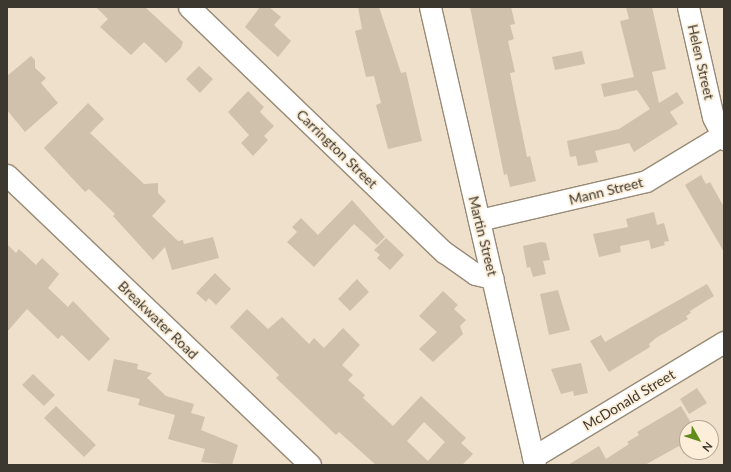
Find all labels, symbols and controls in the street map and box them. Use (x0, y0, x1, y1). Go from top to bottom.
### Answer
street label: Helen Street (684, 23, 718, 101)
street label: Carrington Street (293, 106, 381, 192)
street label: Mann Street (567, 174, 645, 208)
street label: Martin Street (465, 194, 501, 278)
street label: Breakwater Road (114, 277, 202, 363)
street label: McDonald Street (580, 366, 678, 434)
north arrow (679, 420, 719, 460)
text: N (700, 440, 716, 455)

